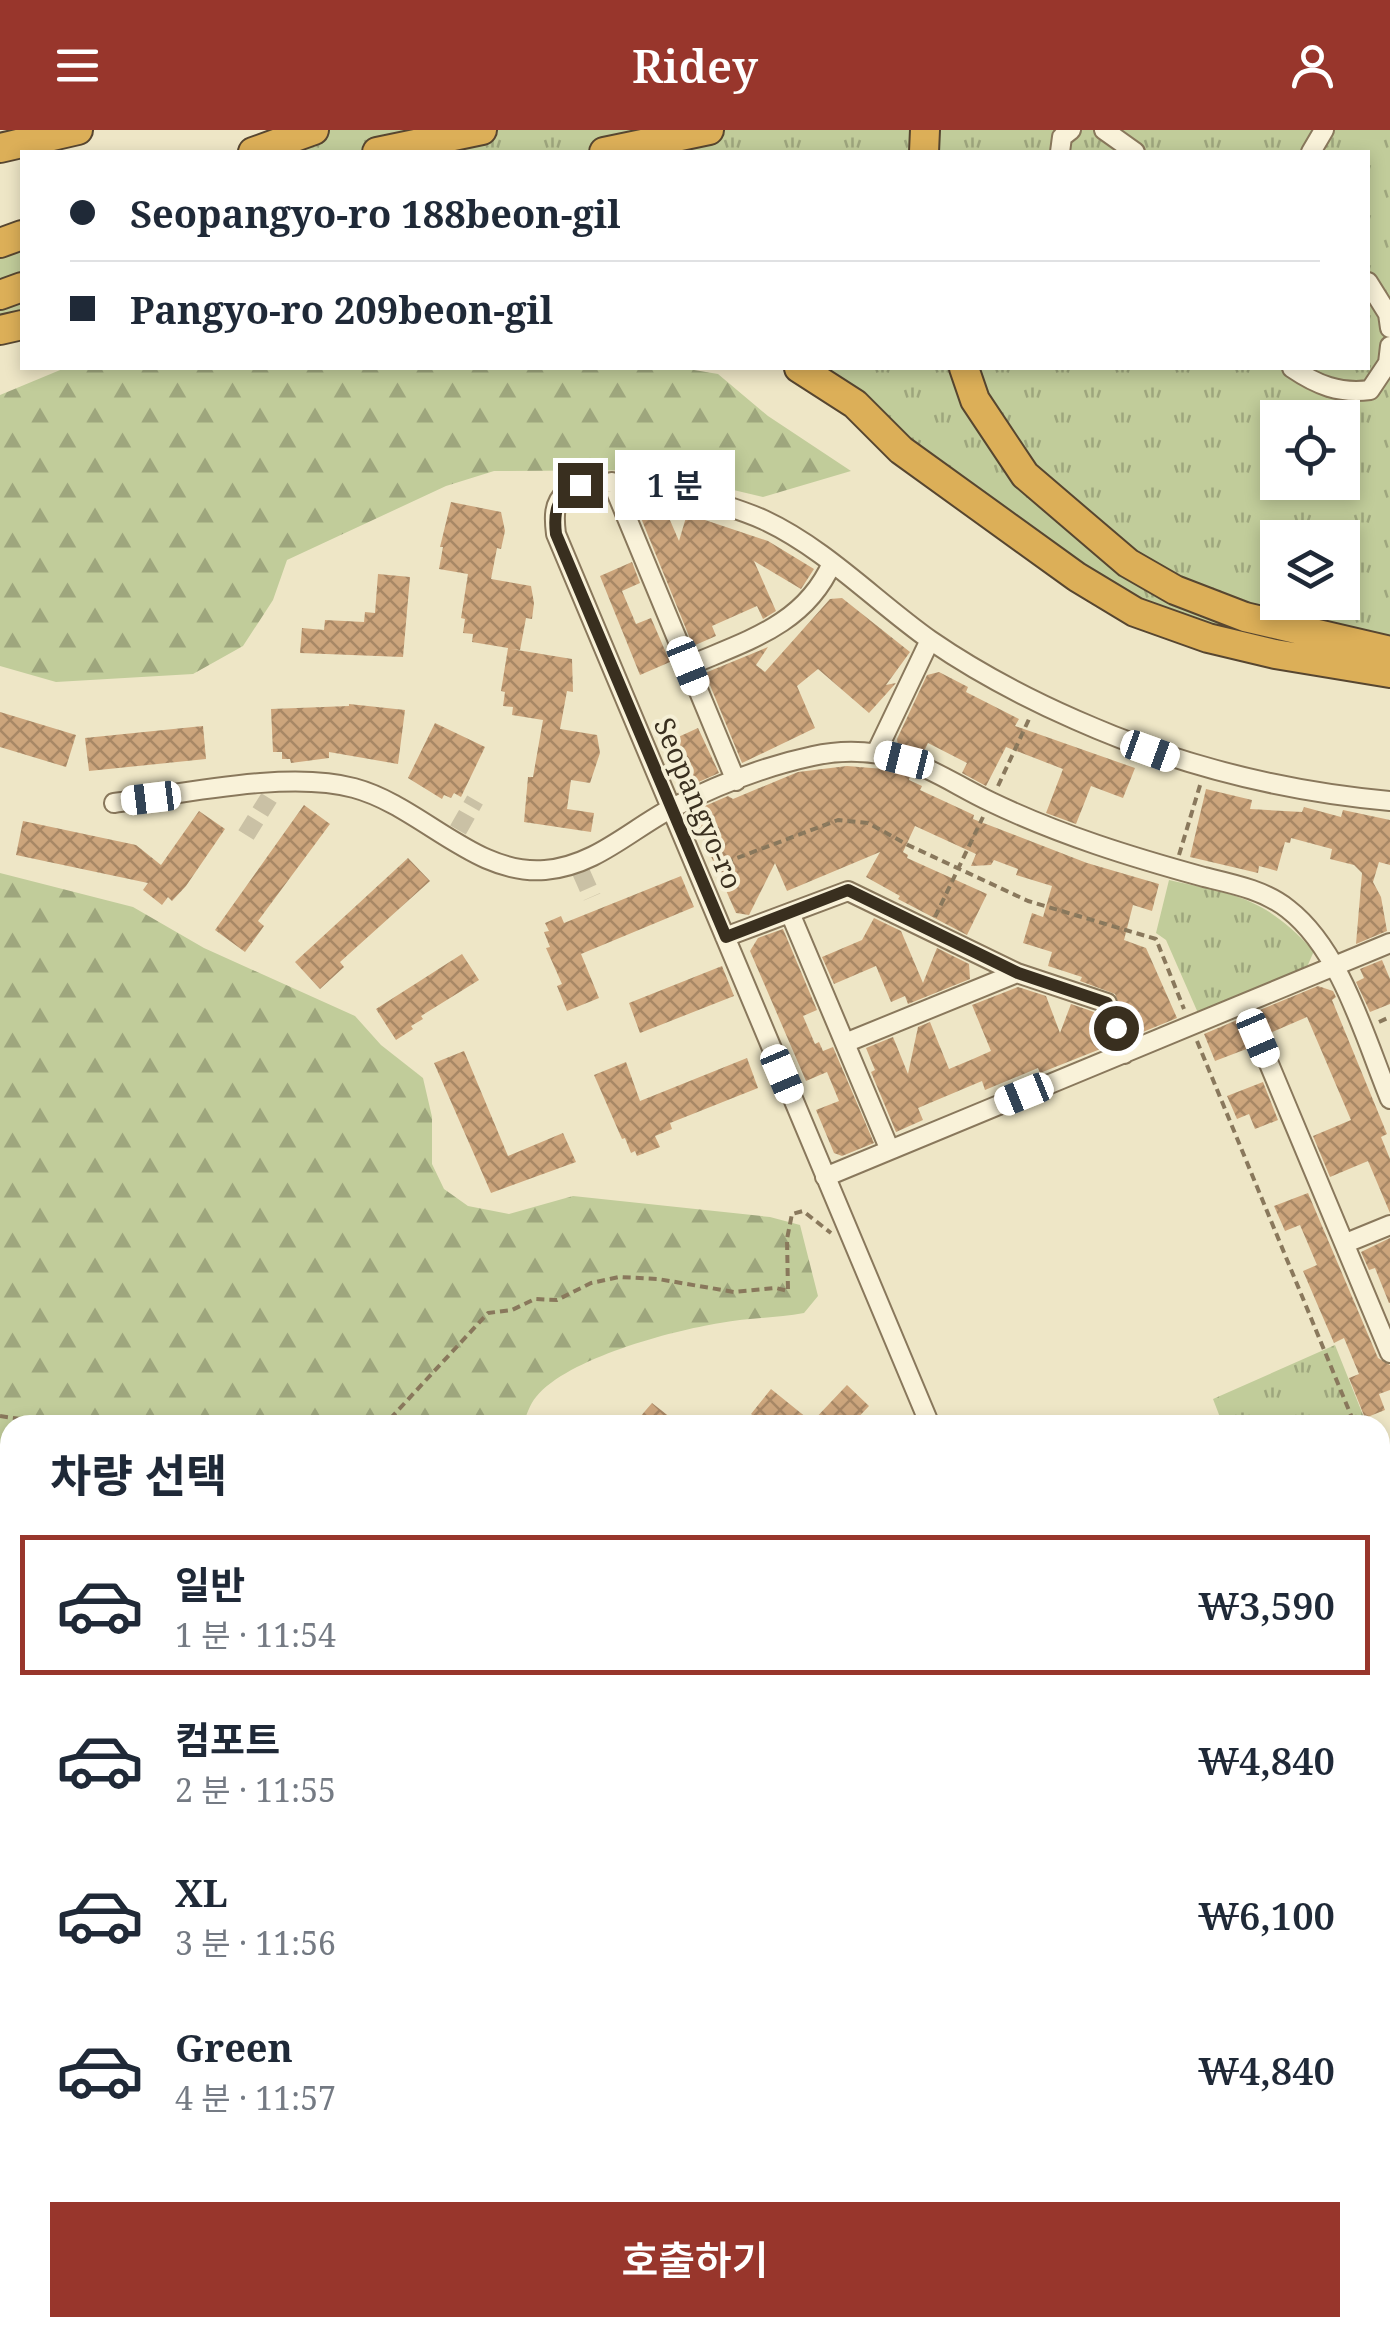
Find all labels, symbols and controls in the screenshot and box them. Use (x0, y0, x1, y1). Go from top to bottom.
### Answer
text: Ridey (632, 35, 758, 96)
icon: menu (50, 38, 105, 93)
icon: person (1285, 38, 1340, 93)
text: Seopangyo-ro 188beon-gil (130, 187, 621, 239)
text: Pangyo-ro 209beon-gil (130, 283, 553, 335)
map controls (1260, 400, 1360, 620)
button: locate (1260, 400, 1360, 500)
callout: 1 분 (615, 450, 735, 520)
route end (558, 463, 603, 508)
text: 1 분 (647, 463, 703, 506)
button: layers (1260, 520, 1360, 620)
car (663, 633, 713, 699)
street label: Seopangyo-ro (646, 712, 752, 894)
car (1117, 727, 1183, 775)
car (871, 738, 937, 782)
car (119, 779, 183, 817)
car (1232, 1005, 1284, 1071)
route start (1094, 1006, 1139, 1051)
car (756, 1041, 808, 1107)
car (991, 1069, 1057, 1119)
text: 차량 선택 (50, 1444, 227, 1505)
text: 일반 (175, 1558, 245, 1610)
icon: car (55, 1560, 145, 1650)
text: ₩3,590 (1199, 1579, 1335, 1631)
text: 1 분 · 11:54 (175, 1613, 336, 1656)
text: 컴포트 (175, 1713, 280, 1765)
icon: car (55, 1715, 145, 1805)
text: ₩4,840 (1199, 1734, 1335, 1786)
text: 2 분 · 11:55 (175, 1768, 336, 1811)
text: XL (175, 1866, 228, 1918)
icon: car (55, 1870, 145, 1960)
text: ₩6,100 (1199, 1889, 1335, 1941)
text: 3 분 · 11:56 (175, 1921, 336, 1964)
text: Green (175, 2021, 293, 2073)
icon: car (55, 2025, 145, 2115)
text: ₩4,840 (1199, 2044, 1335, 2096)
text: 4 분 · 11:57 (175, 2076, 336, 2119)
button: 호출하기 (50, 2202, 1340, 2317)

